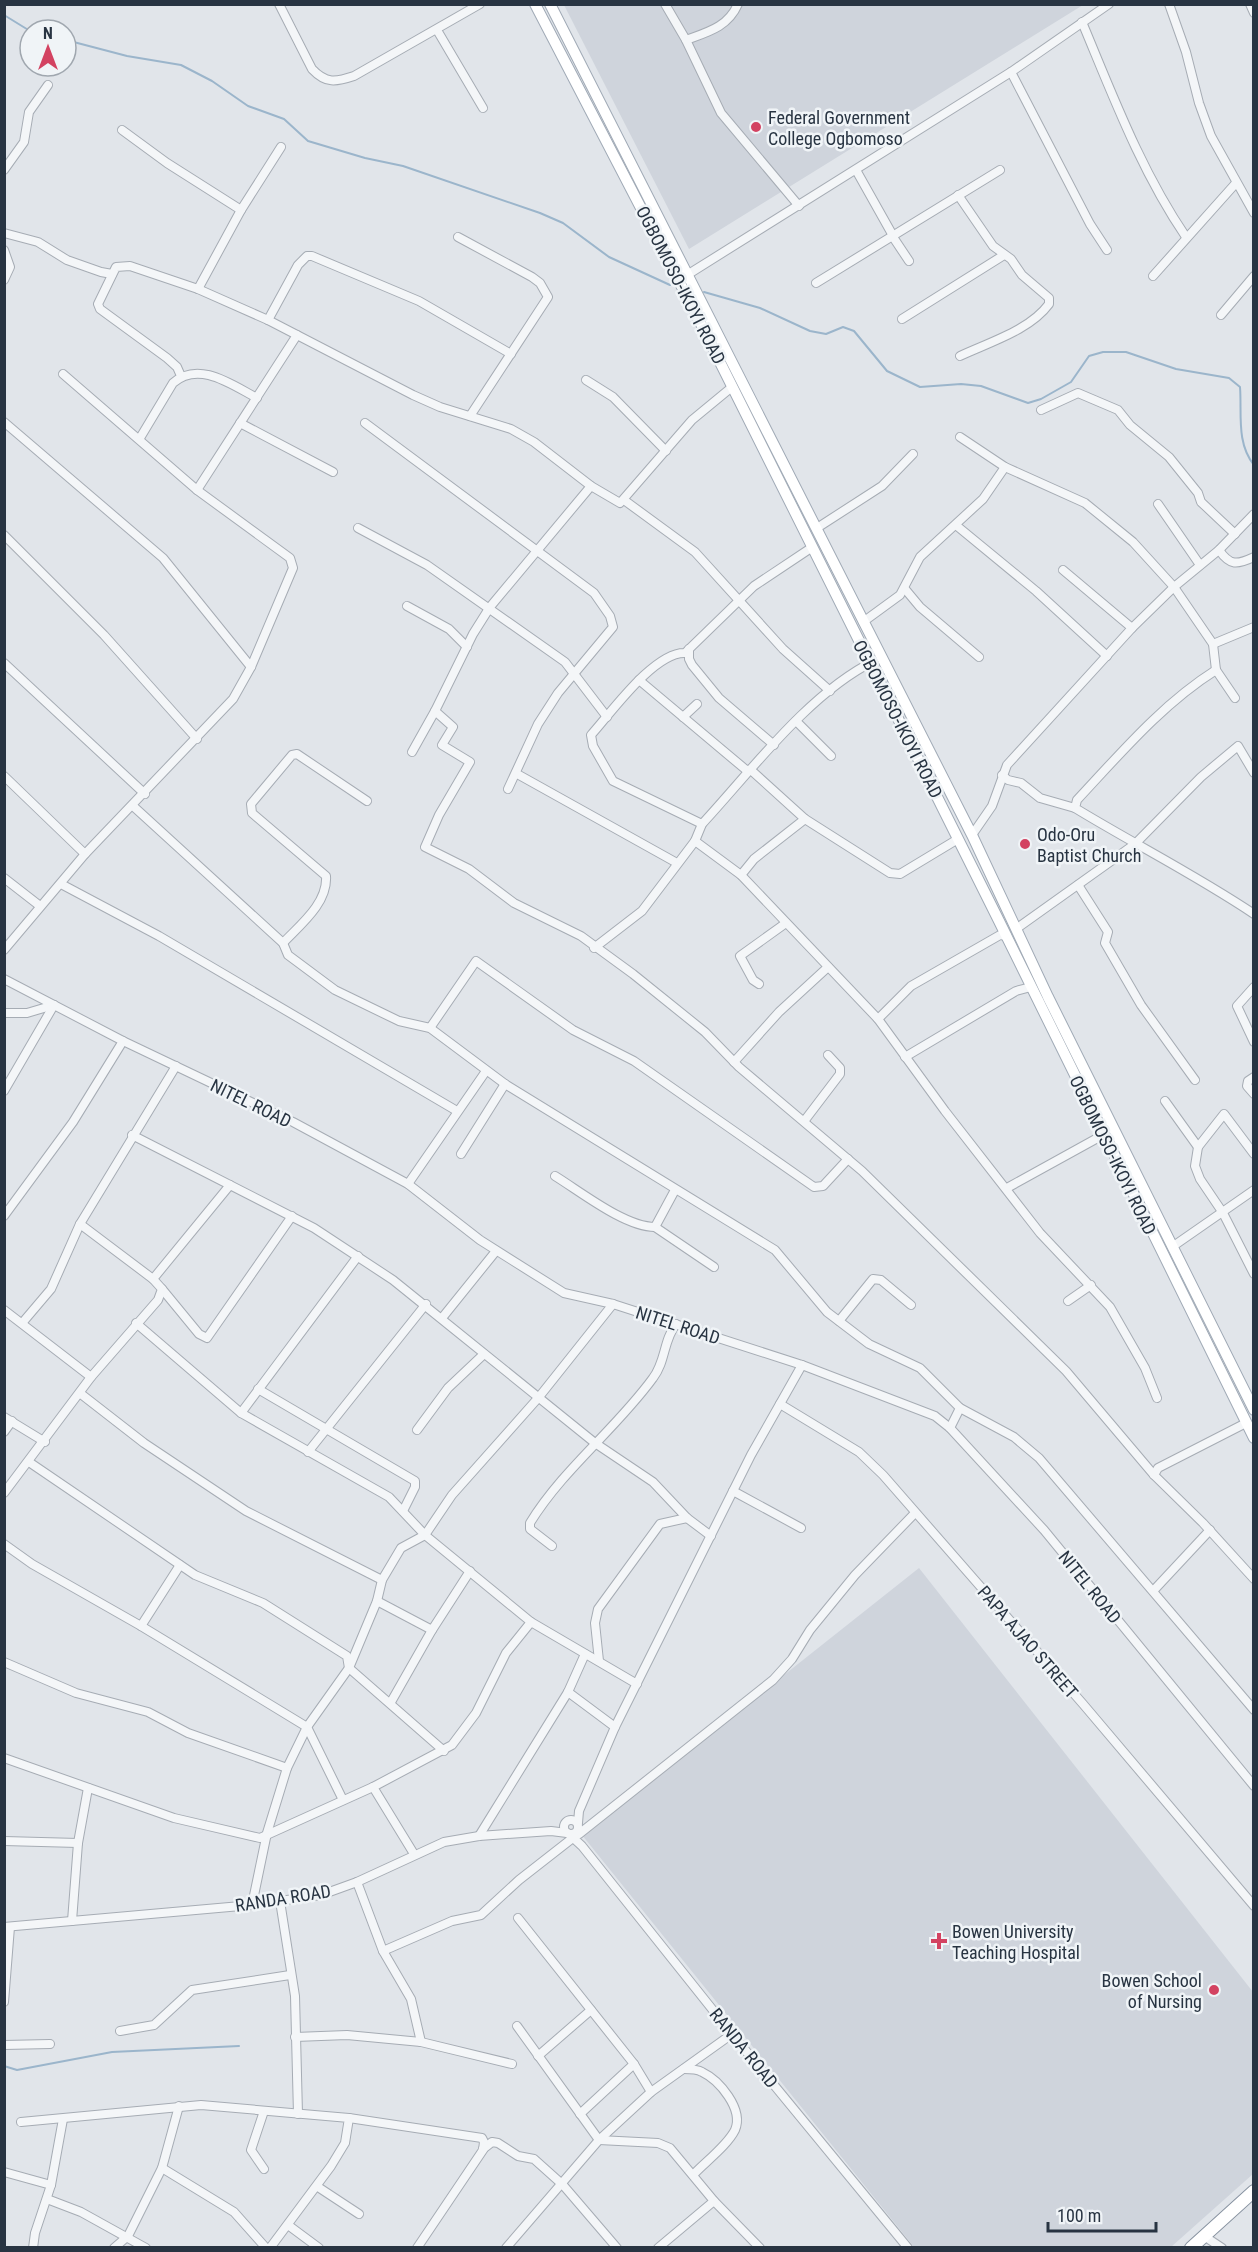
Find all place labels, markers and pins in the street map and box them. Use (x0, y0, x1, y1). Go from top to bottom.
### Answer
place label: Federal Government College Ogbomoso (768, 107, 910, 149)
marker: Federal Government College Ogbomoso (749, 120, 763, 134)
place label: Odo-Oru Baptist Church (1037, 824, 1141, 866)
marker: Odo-Oru Baptist Church (1018, 837, 1032, 851)
place label: Bowen University Teaching Hospital (952, 1921, 1080, 1963)
marker: Bowen University Teaching Hospital (930, 1932, 948, 1950)
place label: Bowen School of Nursing (1102, 1970, 1202, 2012)
marker: Bowen School of Nursing (1207, 1983, 1221, 1997)

